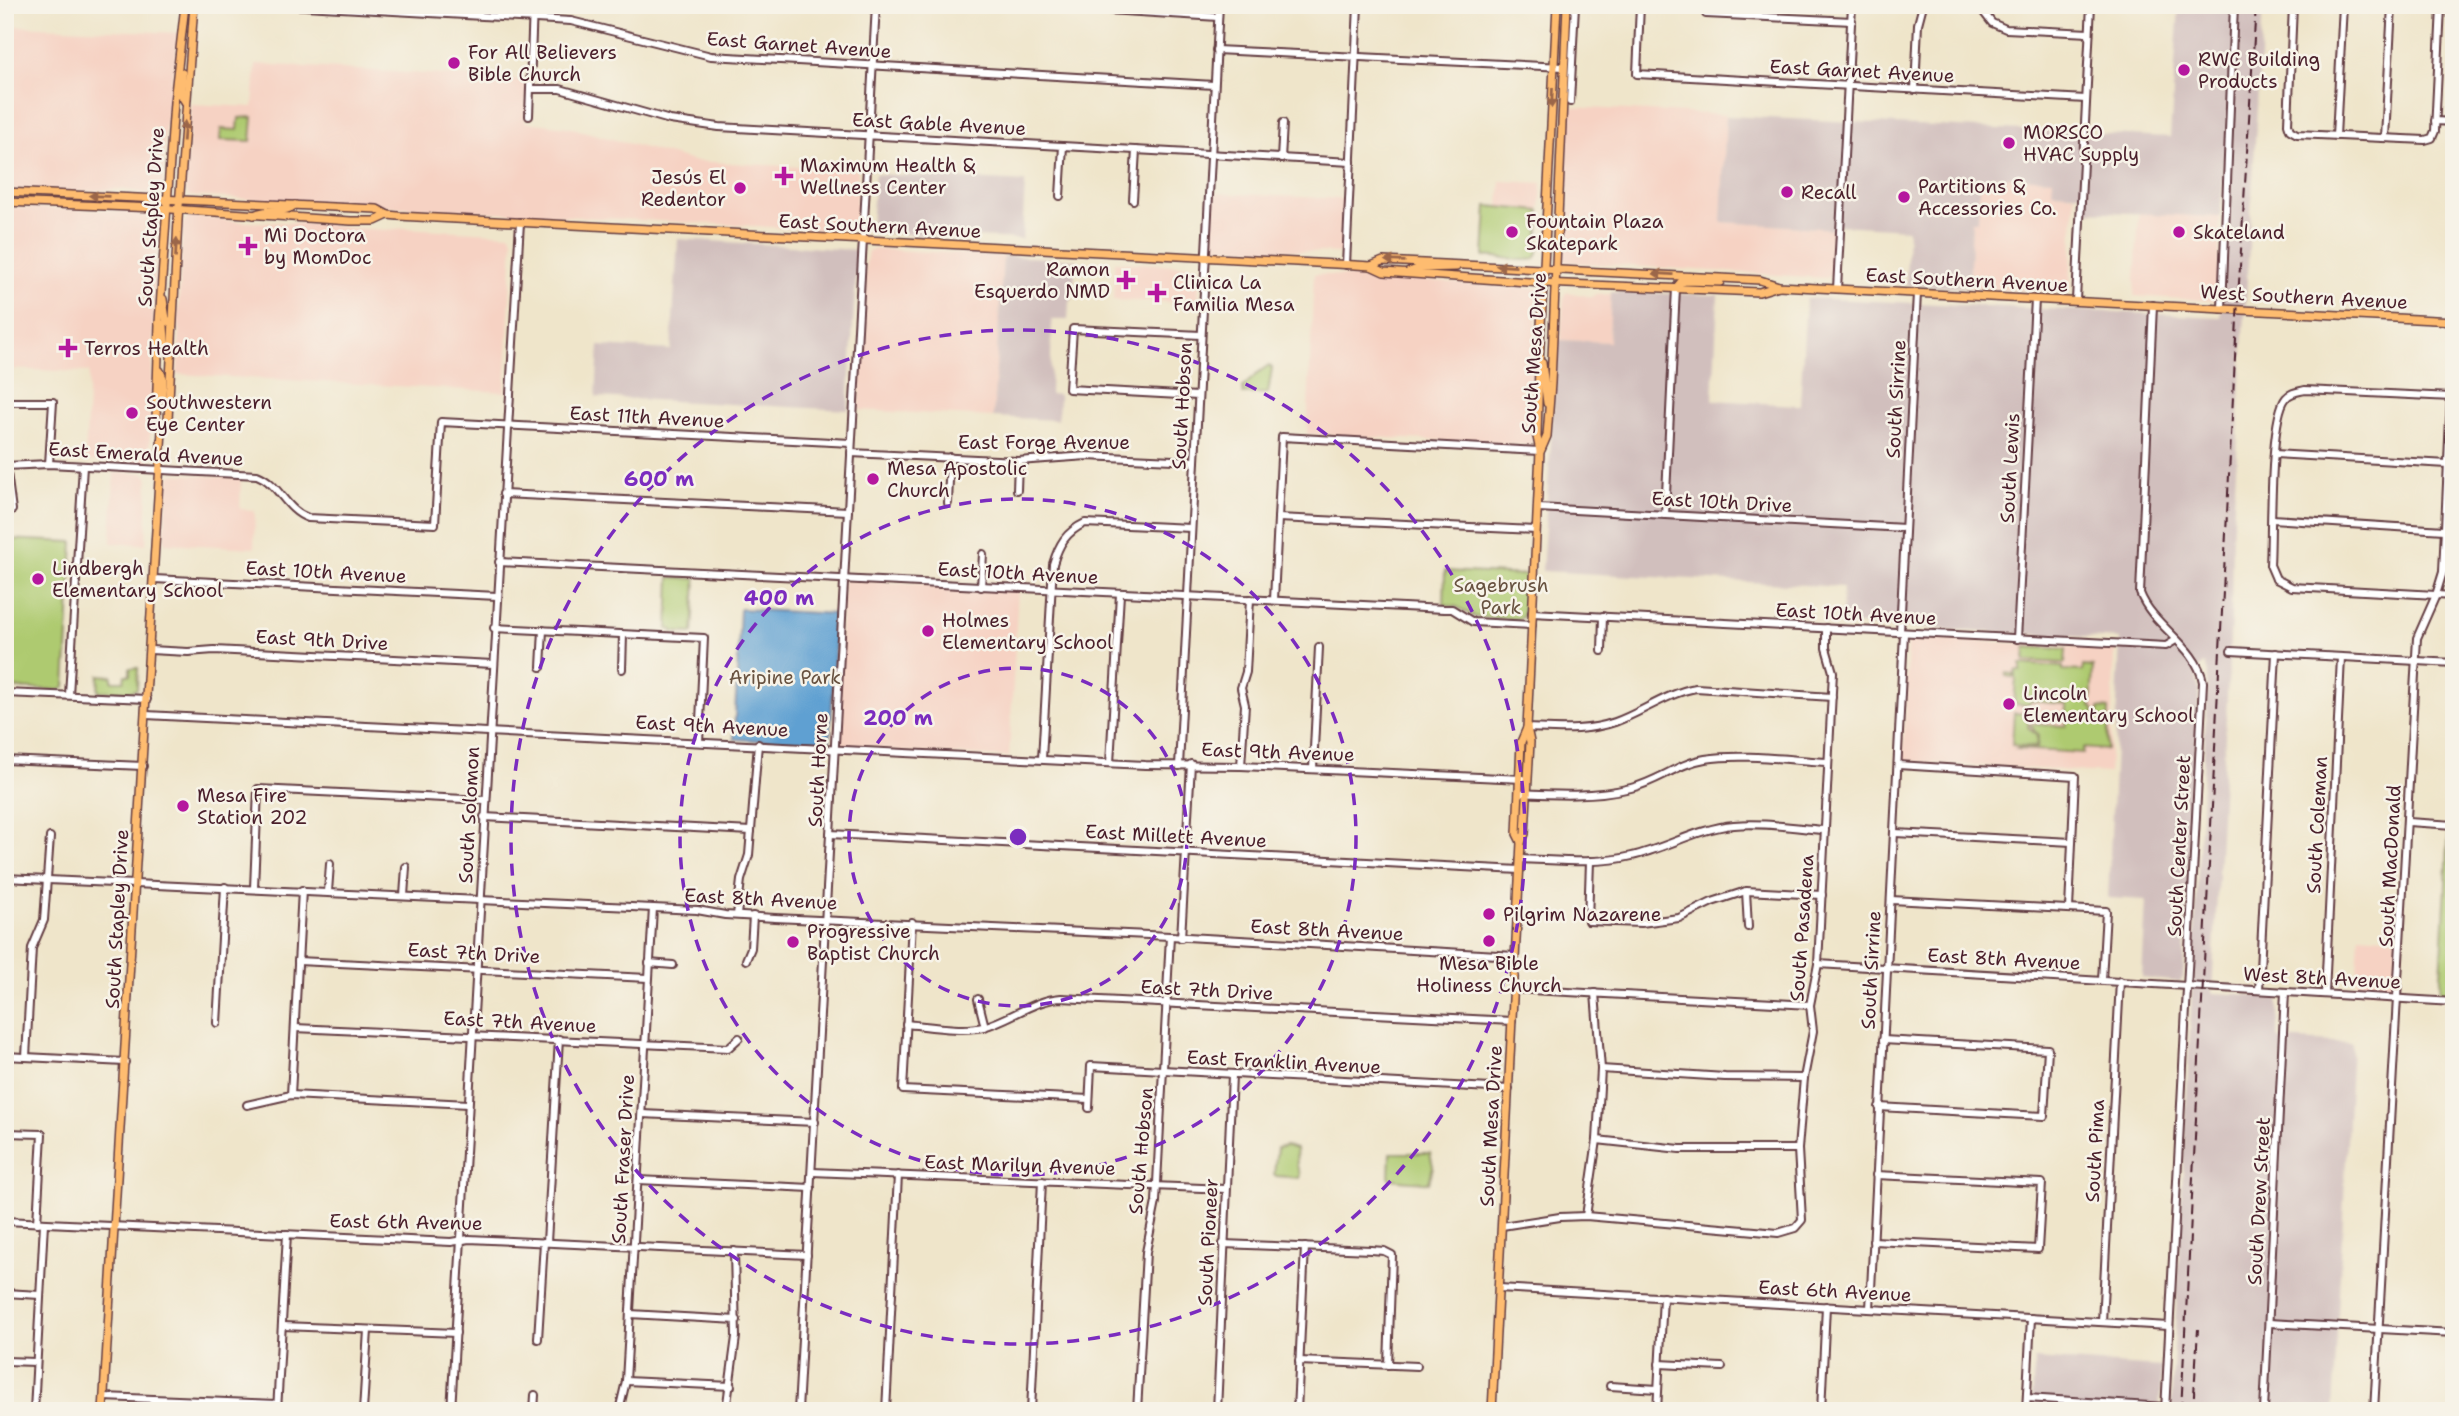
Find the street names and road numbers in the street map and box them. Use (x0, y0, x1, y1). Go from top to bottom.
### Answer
street label: East Garnet Avenue (706, 26, 892, 64)
street label: East Garnet Avenue (1769, 54, 1955, 88)
street label: East Gable Avenue (851, 107, 1027, 141)
street label: South Stapley Drive (132, 126, 170, 308)
street label: East Southern Avenue (778, 208, 982, 244)
street label: East Southern Avenue (1865, 262, 2069, 298)
street label: South Mesa Drive (1516, 271, 1552, 435)
street label: West Southern Avenue (2200, 279, 2408, 315)
street label: South Sirrine (1880, 339, 1912, 459)
street label: South Hobson (1166, 342, 1198, 470)
street label: East 11th Avenue (569, 400, 725, 434)
street label: South Lewis (1995, 412, 2025, 524)
street label: East Forge Avenue (958, 430, 1130, 455)
street label: East Emerald Avenue (48, 436, 244, 472)
street label: East 10th Drive (1651, 486, 1793, 518)
street label: East 10th Avenue (245, 555, 407, 589)
street label: East 10th Avenue (937, 556, 1099, 590)
street label: East 10th Avenue (1775, 597, 1937, 631)
street label: East 9th Drive (255, 624, 389, 656)
street label: East 9th Avenue (635, 710, 789, 742)
street label: South Horne (803, 712, 833, 828)
street label: East 9th Avenue (1201, 737, 1355, 767)
street label: South Solomon (453, 746, 485, 884)
street label: South Center Street (2162, 755, 2196, 937)
street label: South Coleman (2301, 756, 2333, 894)
street label: South MacDonald (2373, 784, 2407, 948)
street label: East Millett Avenue (1084, 819, 1268, 853)
street label: South Stapley Drive (100, 829, 134, 1009)
street label: South Pasadena (1784, 853, 1820, 1002)
street label: East 8th Avenue (684, 883, 838, 915)
street label: South Sirrine (1855, 910, 1887, 1030)
street label: East 8th Avenue (1250, 914, 1404, 946)
street label: East 7th Drive (407, 937, 541, 969)
street label: East 8th Avenue (1927, 943, 2081, 975)
street label: West 8th Avenue (2242, 961, 2402, 995)
street label: East 7th Drive (1140, 974, 1274, 1006)
street label: East 7th Avenue (443, 1006, 597, 1038)
street label: East Franklin Avenue (1186, 1044, 1382, 1080)
street label: South Mesa Drive (1474, 1045, 1508, 1207)
street label: South Fraser Drive (606, 1073, 640, 1245)
street label: South Hobson (1123, 1086, 1159, 1216)
street label: South Pima (2080, 1099, 2110, 1203)
street label: South Drew Street (2242, 1116, 2276, 1286)
street label: East Marilyn Avenue (924, 1149, 1116, 1181)
street label: South Pioneer (1192, 1177, 1224, 1307)
street label: East 6th Avenue (329, 1208, 483, 1236)
street label: East 6th Avenue (1758, 1275, 1912, 1307)

